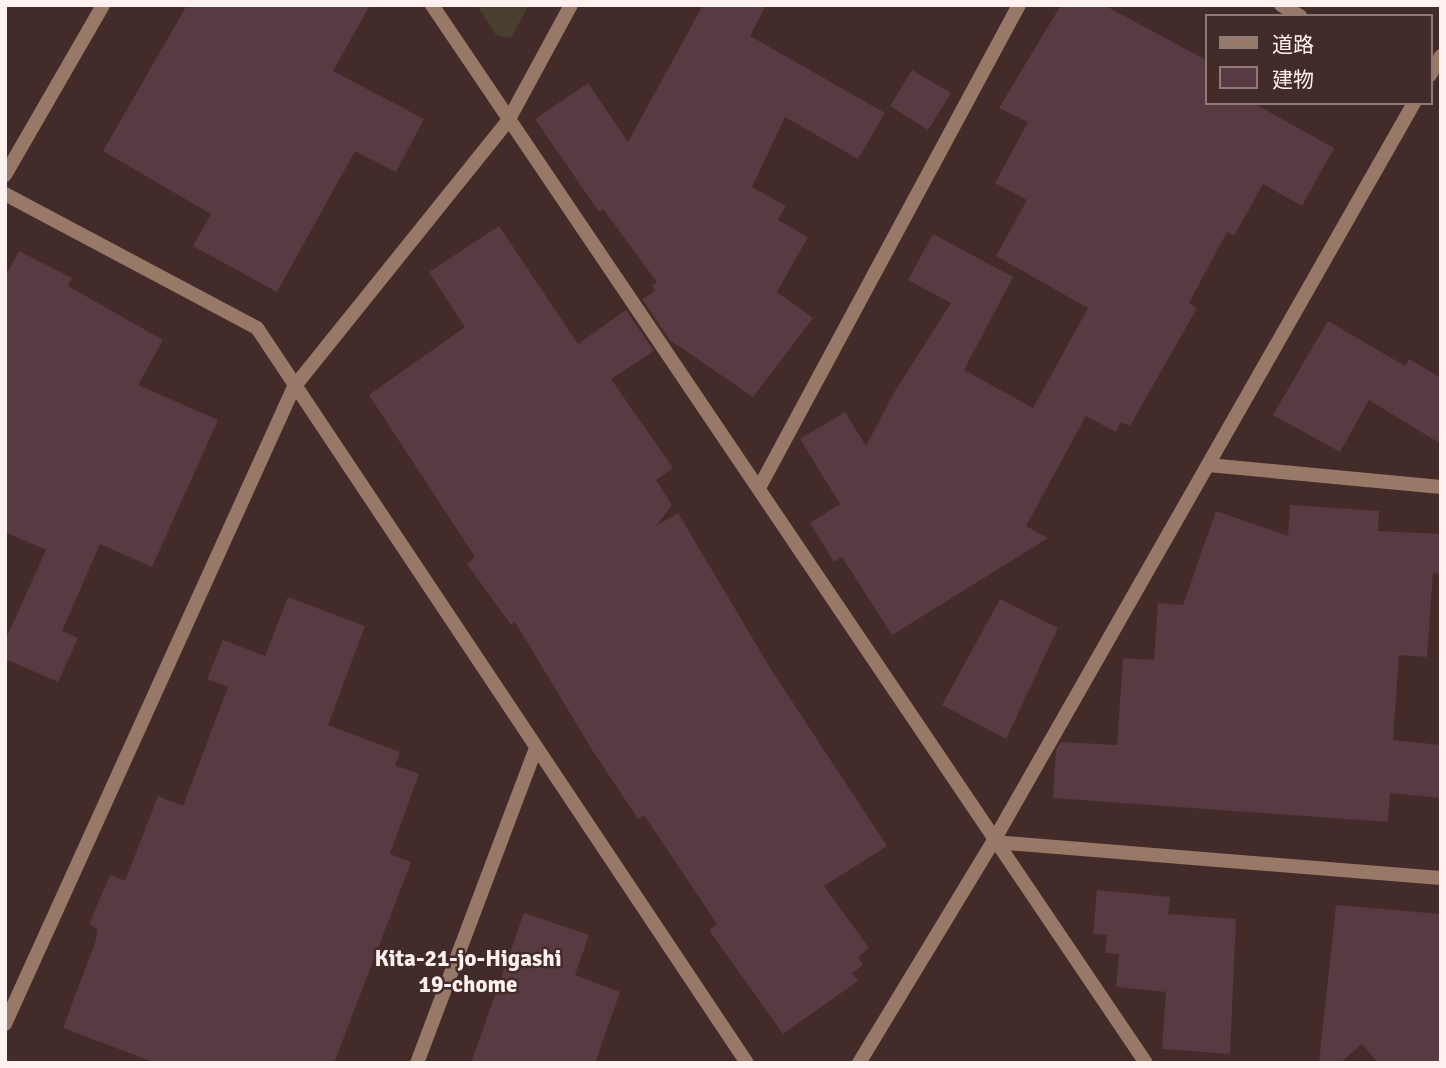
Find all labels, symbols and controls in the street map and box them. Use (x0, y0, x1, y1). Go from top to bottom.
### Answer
legend (1204, 14, 1432, 105)
text: 道路 (1272, 32, 1314, 58)
text: 建物 (1272, 67, 1314, 93)
district label: Kita-21-jo-Higashi 19-chome (375, 945, 561, 999)

